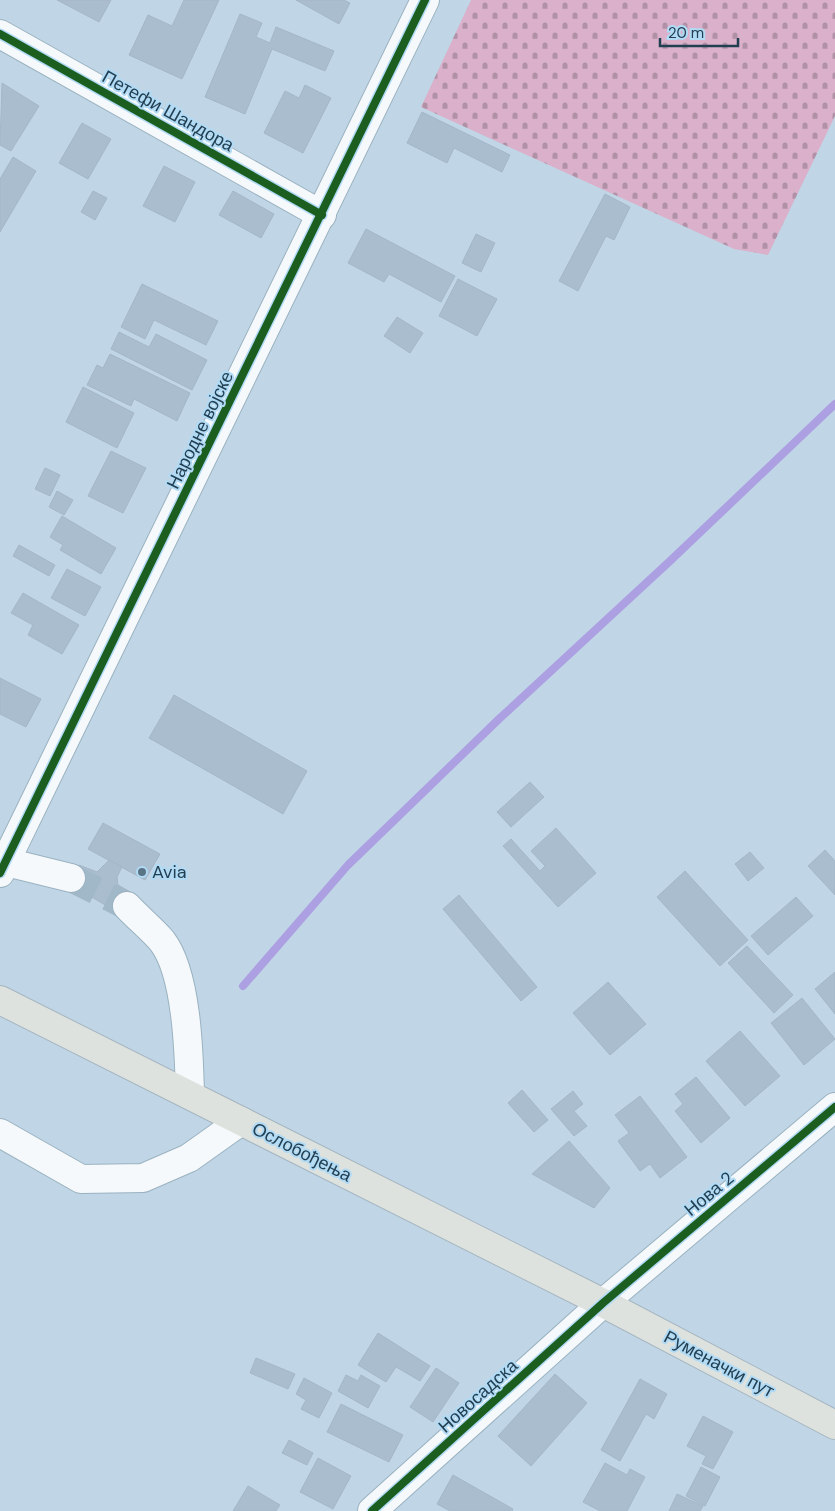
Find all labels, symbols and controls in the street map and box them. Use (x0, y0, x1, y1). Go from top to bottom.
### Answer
scale bar (660, 15, 738, 47)
text: 20 m (668, 23, 704, 43)
street label: Петефи Шандора (98, 65, 239, 158)
street label: Народне војске (161, 367, 239, 493)
place label: Avia (152, 860, 187, 884)
marker: Avia (136, 866, 148, 878)
street label: Ослобођења (248, 1117, 357, 1188)
street label: Нова 2 (679, 1166, 739, 1222)
street label: Руменачки пут (660, 1325, 778, 1403)
street label: Новосадска (433, 1353, 524, 1438)

